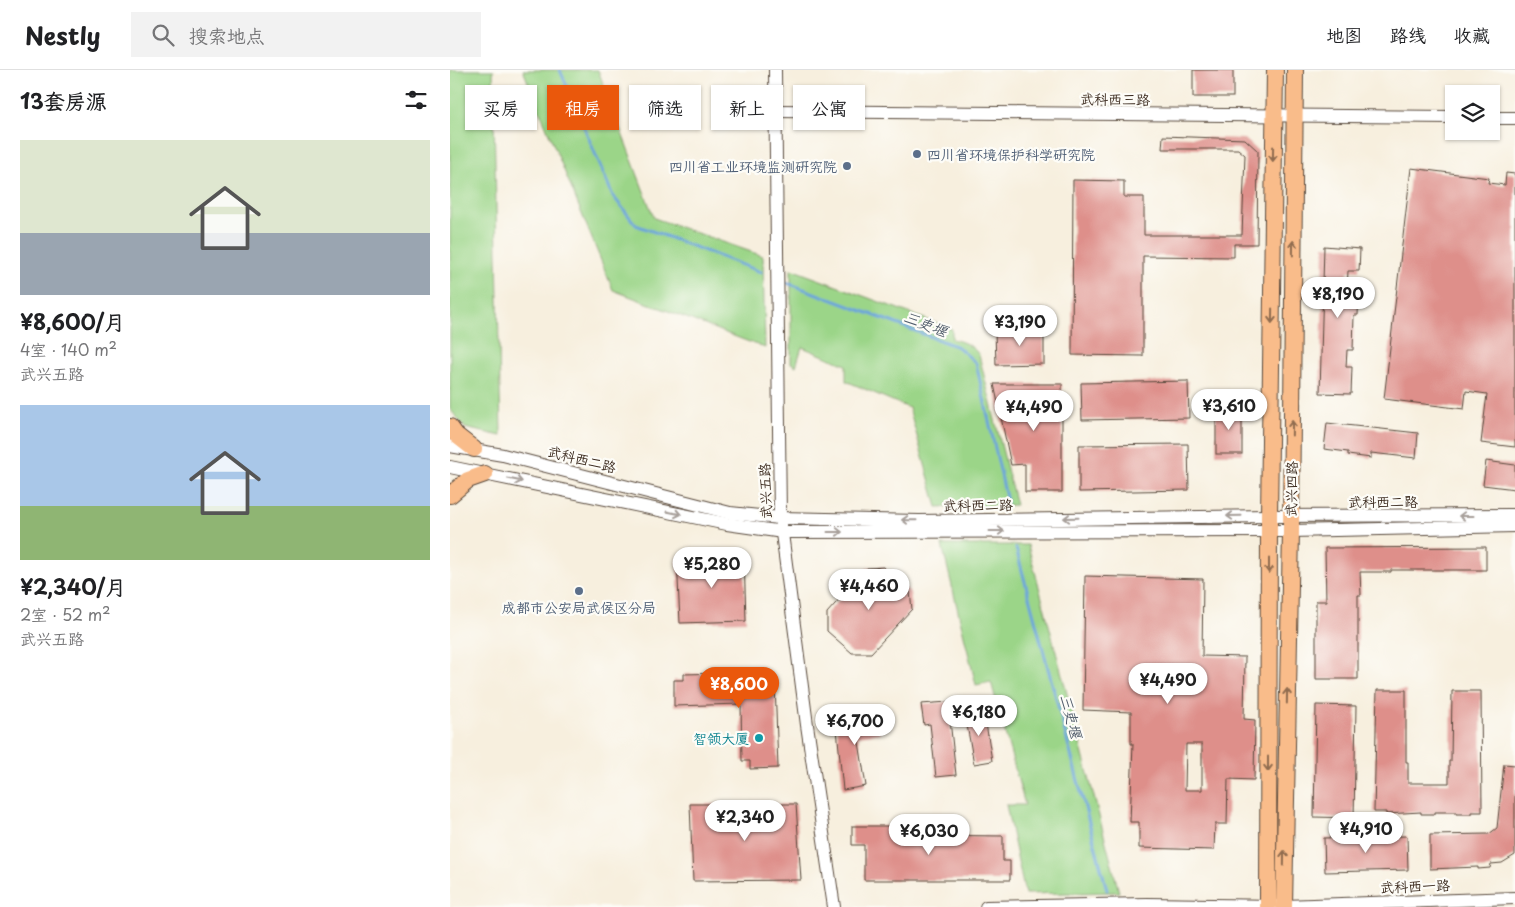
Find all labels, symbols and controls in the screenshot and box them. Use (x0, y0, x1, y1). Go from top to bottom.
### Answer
search box (131, 12, 481, 57)
text: Nestly (25, 17, 101, 53)
icon: search (149, 21, 177, 49)
text: 搜索地点 (189, 21, 265, 49)
text: 地图 (1326, 21, 1362, 48)
text: 路线 (1390, 21, 1426, 48)
text: 收藏 (1454, 21, 1490, 48)
text: 13套房源 (20, 84, 107, 116)
chip: 买房 (465, 85, 537, 130)
chip: 租房 (547, 85, 619, 130)
chip: 筛选 (629, 85, 701, 130)
chip: 新上 (711, 85, 783, 130)
chip: 公寓 (793, 85, 865, 130)
map controls (1445, 85, 1500, 140)
button: layers (1445, 85, 1500, 140)
icon: filters (402, 86, 430, 114)
street label: 武科西三路 (1080, 88, 1150, 110)
place label: 四川省环境保护科学研究院 (927, 144, 1095, 165)
one-way arrow (1268, 145, 1278, 161)
marker: 四川省环境保护科学研究院 (911, 148, 923, 160)
place label: 四川省工业环境监测研究院 (669, 156, 837, 177)
marker: 四川省工业环境监测研究院 (841, 160, 853, 172)
icon: home (180, 173, 270, 263)
one-way arrow (1288, 241, 1298, 257)
pin: ¥8,190 (1297, 276, 1379, 319)
text: ¥8,190 (1312, 281, 1364, 305)
water label: 三吏堰 (901, 304, 953, 343)
pin: ¥3,190 (979, 304, 1061, 347)
text: ¥8,600/月 (20, 305, 125, 337)
one-way arrow (1267, 308, 1276, 324)
text: ¥3,190 (994, 309, 1046, 333)
text: 4室 · 140 m² (20, 337, 117, 361)
text: 武兴五路 (20, 361, 84, 385)
pin: ¥3,610 (1188, 388, 1270, 431)
pin: ¥4,490 (993, 390, 1075, 432)
text: ¥3,610 (1202, 393, 1256, 417)
text: ¥4,490 (1005, 394, 1063, 418)
one-way arrow (1287, 421, 1296, 437)
icon: home (180, 438, 270, 528)
street label: 武科西二路 (545, 440, 619, 478)
street label: 武兴四路 (1280, 461, 1302, 517)
street label: 武兴五路 (754, 463, 776, 519)
one-way arrow (506, 476, 522, 486)
street label: 武科西二路 (1348, 491, 1418, 512)
street label: 武科西二路 (943, 494, 1013, 516)
one-way arrow (666, 509, 682, 518)
one-way arrow (1226, 511, 1242, 521)
one-way arrow (1459, 511, 1475, 520)
one-way arrow (1064, 514, 1080, 523)
one-way arrow (901, 516, 917, 525)
one-way arrow (826, 527, 843, 537)
one-way arrow (989, 527, 1005, 536)
pin: ¥5,280 (671, 546, 753, 589)
text: ¥5,280 (684, 551, 740, 575)
one-way arrow (1264, 558, 1274, 574)
pin: ¥4,460 (828, 568, 910, 611)
text: ¥2,340/月 (20, 570, 126, 602)
text: ¥4,460 (839, 573, 899, 597)
marker: 成都市公安局武侯区分局 (573, 585, 585, 597)
place label: 成都市公安局武侯区分局 (502, 597, 656, 618)
text: 2室 · 52 m² (20, 602, 111, 626)
text: 武兴五路 (20, 626, 84, 650)
pin: ¥4,490 (1127, 662, 1209, 705)
pin: ¥8,600 (698, 666, 780, 709)
text: ¥4,490 (1139, 667, 1197, 691)
text: ¥8,600 (710, 671, 768, 695)
one-way arrow (1283, 688, 1292, 704)
water label: 三吏堰 (1055, 691, 1089, 743)
pin: ¥6,180 (938, 694, 1020, 737)
text: ¥6,180 (952, 699, 1006, 723)
pin: ¥6,700 (814, 704, 896, 746)
text: ¥6,700 (826, 708, 884, 732)
place label: 智领大厦 (693, 728, 749, 749)
marker: 智领大厦 (753, 732, 765, 744)
one-way arrow (1263, 755, 1273, 771)
pin: ¥2,340 (704, 800, 786, 842)
text: ¥2,340 (716, 804, 774, 828)
pin: ¥4,910 (1325, 812, 1407, 854)
pin: ¥6,030 (888, 814, 970, 856)
text: ¥4,910 (1339, 816, 1393, 840)
text: ¥6,030 (900, 818, 958, 842)
one-way arrow (1280, 851, 1289, 867)
street label: 武科西一路 (1380, 874, 1450, 898)

